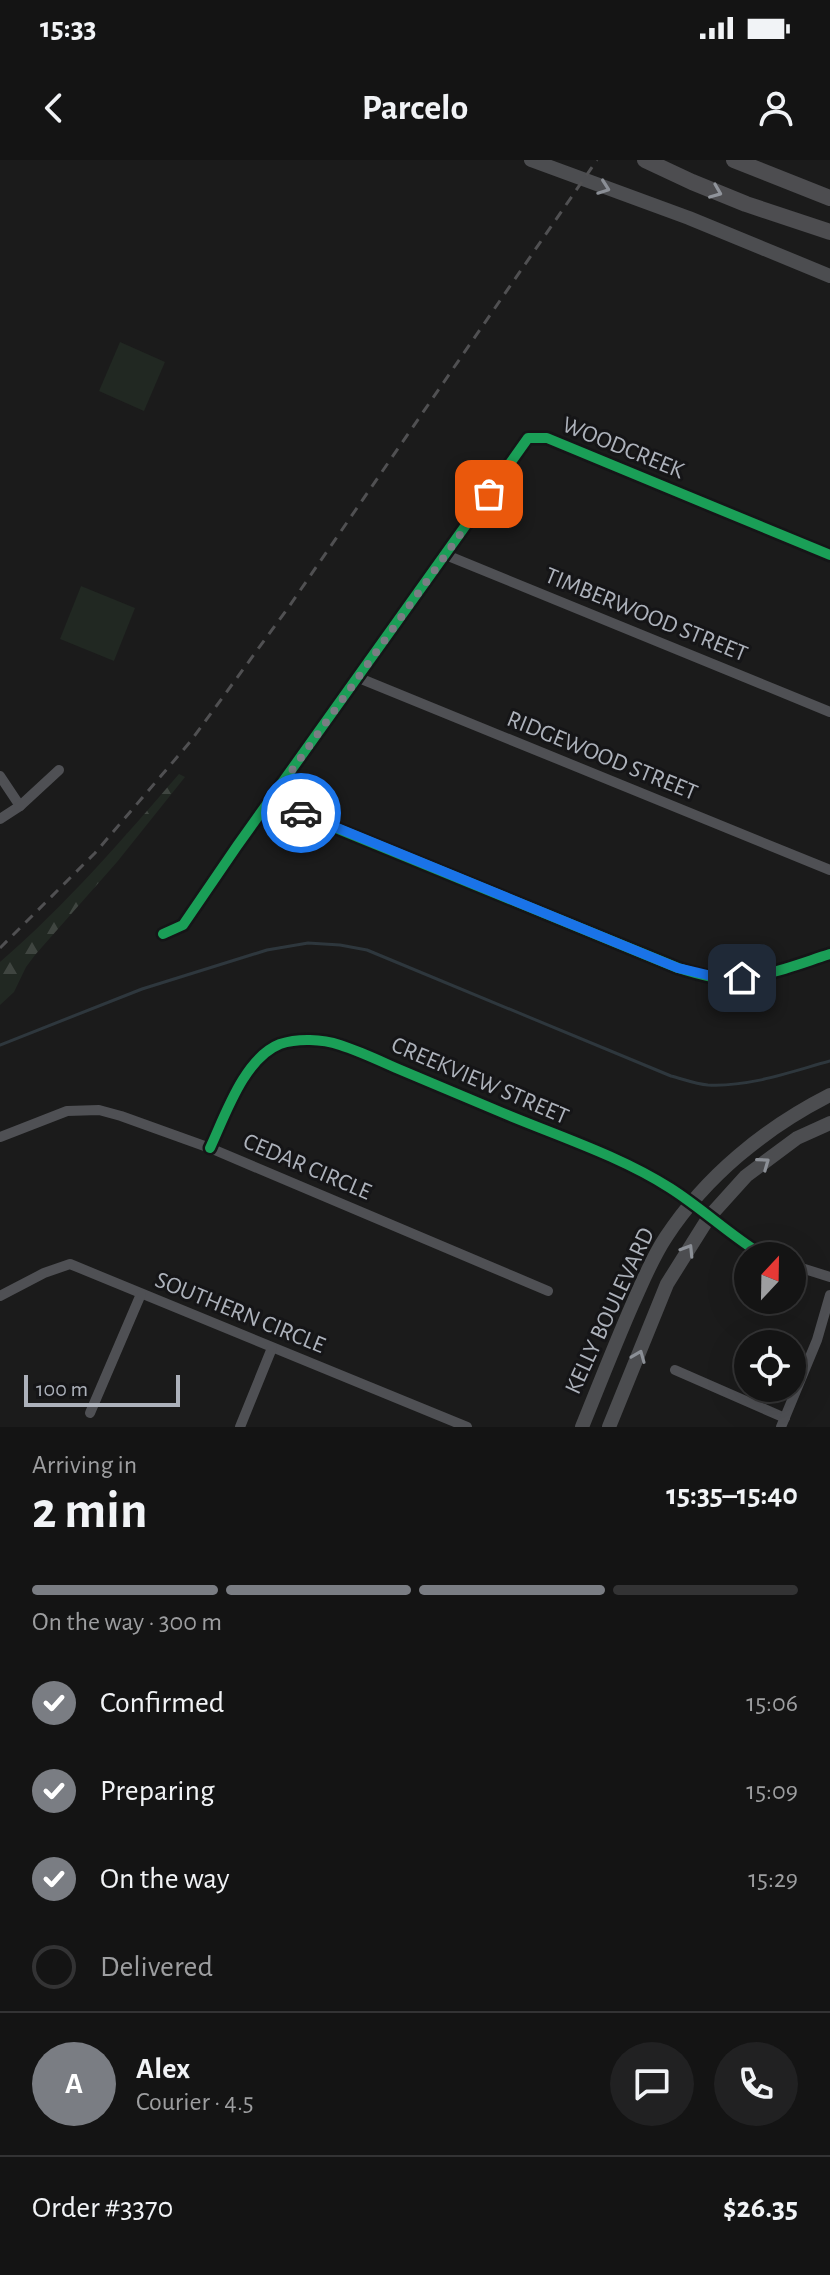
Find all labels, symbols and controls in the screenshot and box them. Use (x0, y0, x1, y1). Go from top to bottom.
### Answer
text: 15:33 (40, 13, 97, 43)
icon: back (32, 86, 76, 130)
icon: person (754, 86, 798, 130)
text: Parcelo (362, 90, 468, 126)
one-way arrow (596, 178, 610, 194)
one-way arrow (708, 182, 722, 199)
street label: WOODCREEK (559, 413, 688, 484)
pin (455, 460, 523, 528)
icon: bag (467, 472, 511, 516)
street label: TIMBERWOOD STREET (541, 563, 751, 667)
street label: RIDGEWOOD STREET (503, 707, 701, 805)
courier (261, 773, 341, 853)
icon: car (279, 791, 323, 835)
pin (708, 944, 776, 1012)
icon: home (720, 956, 764, 1000)
street label: CREEKVIEW STREET (388, 1033, 572, 1129)
street label: CEDAR CIRCLE (240, 1129, 375, 1205)
one-way arrow (755, 1158, 770, 1172)
street label: KELLY BOULEVARD (561, 1224, 659, 1398)
north arrow (734, 1242, 806, 1314)
map controls (734, 1242, 806, 1402)
one-way arrow (678, 1244, 693, 1259)
street label: SOUTHERN CIRCLE (152, 1268, 329, 1358)
button: locate (734, 1330, 806, 1402)
one-way arrow (630, 1350, 646, 1364)
scale bar (24, 1371, 180, 1407)
text: 100 m (36, 1378, 88, 1400)
text: Arriving in (32, 1452, 137, 1478)
text: 15:35–15:40 (666, 1480, 798, 1510)
text: 2 min (32, 1485, 147, 1537)
text: On the way · 300 m (32, 1609, 222, 1635)
icon: check (32, 1681, 76, 1725)
text: Confirmed (100, 1688, 224, 1718)
text: 15:06 (746, 1690, 798, 1716)
icon: check (32, 1769, 76, 1813)
text: Preparing (100, 1776, 215, 1806)
text: 15:09 (746, 1778, 798, 1804)
icon: check (32, 1857, 76, 1901)
text: On the way (100, 1864, 229, 1894)
text: 15:29 (748, 1866, 798, 1892)
text: Delivered (100, 1952, 213, 1982)
button: chat (610, 2042, 694, 2126)
button: phone (714, 2042, 798, 2126)
text: Alex (136, 2054, 190, 2084)
text: A (65, 2069, 83, 2099)
text: Courier · 4.5 (136, 2089, 254, 2115)
text: Order #3370 (32, 2193, 173, 2223)
text: $26.35 (723, 2193, 798, 2223)

